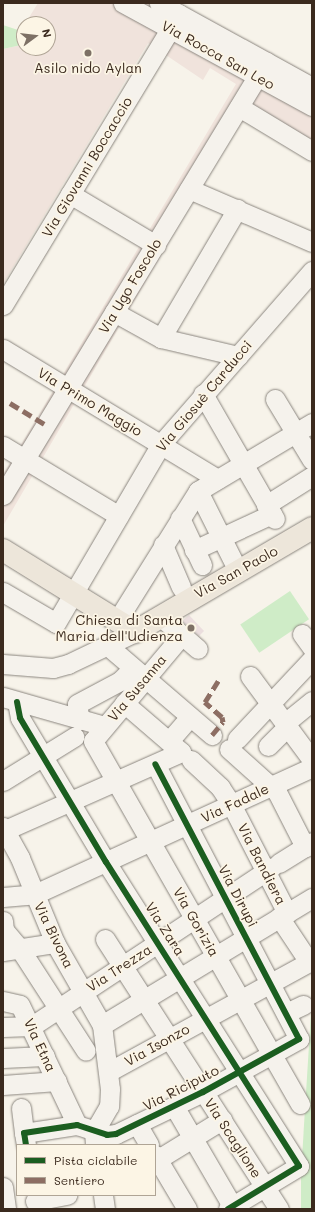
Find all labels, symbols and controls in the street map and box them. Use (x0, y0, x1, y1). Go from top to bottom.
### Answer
north arrow (16, 16, 56, 56)
street label: Via Rocca San Leo (159, 17, 277, 93)
text: N (39, 27, 55, 39)
marker: Asilo nido Aylan (83, 48, 93, 58)
place label: Asilo nido Aylan (34, 60, 142, 76)
street label: Via Giovanni Boccaccio (38, 94, 136, 240)
street label: Via Ugo Foscolo (95, 235, 165, 337)
street label: Via Giosuè Carducci (153, 337, 255, 455)
street label: Via Primo Maggio (35, 364, 145, 440)
street label: Via San Paolo (191, 542, 281, 602)
place label: Chiesa di Santa Maria dell'Udienza (56, 612, 183, 644)
marker: Chiesa di Santa Maria dell'Udienza (186, 623, 196, 633)
street label: Via Susanna (104, 651, 170, 725)
street label: Via Fadale (198, 780, 272, 826)
street label: Via Bandiera (234, 820, 290, 908)
street label: Via Dirupi (215, 862, 261, 930)
street label: Via Gorizia (169, 884, 223, 960)
street label: Via Bivona (31, 899, 77, 971)
street label: Via Zara (142, 899, 188, 959)
street label: Via Trezza (83, 941, 155, 995)
street label: Via Etna (20, 1016, 60, 1074)
street label: Via Isonzo (122, 1020, 192, 1070)
street label: Via Riciputo (140, 1062, 222, 1114)
street label: Via Scaglione (201, 1095, 265, 1181)
legend (16, 1144, 156, 1196)
text: Pista ciclabile (54, 1152, 137, 1168)
text: Sentiero (54, 1172, 104, 1188)

